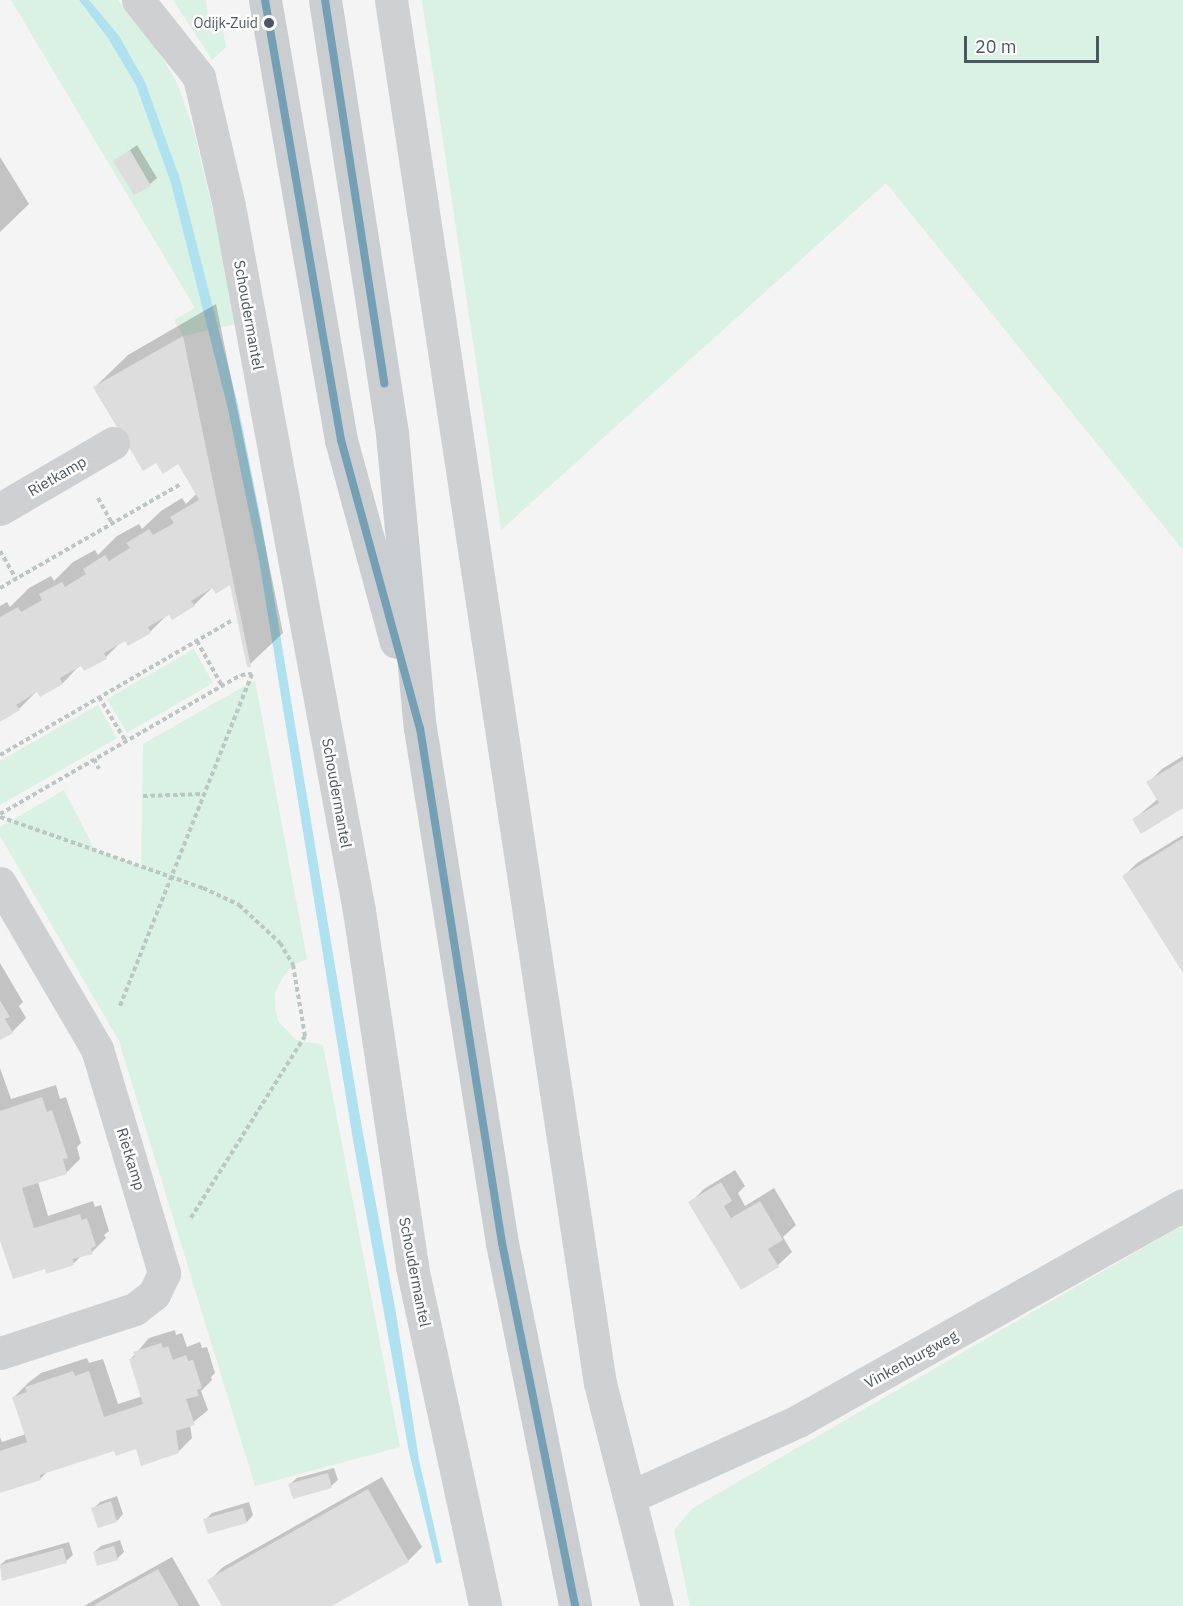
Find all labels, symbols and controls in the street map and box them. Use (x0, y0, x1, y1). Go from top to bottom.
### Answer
place label: Odijk-Zuid (194, 15, 258, 31)
marker: Odijk-Zuid (263, 17, 275, 29)
scale bar (967, 24, 1102, 62)
text: 20 m (975, 35, 1017, 58)
street label: Schoudermantel (230, 259, 268, 371)
street label: Rietkamp (25, 452, 89, 500)
street label: Schoudermantel (318, 737, 356, 849)
street label: Rietkamp (113, 1126, 149, 1192)
street label: Schoudermantel (396, 1216, 434, 1328)
street label: Vinkenburgweg (861, 1326, 961, 1392)

